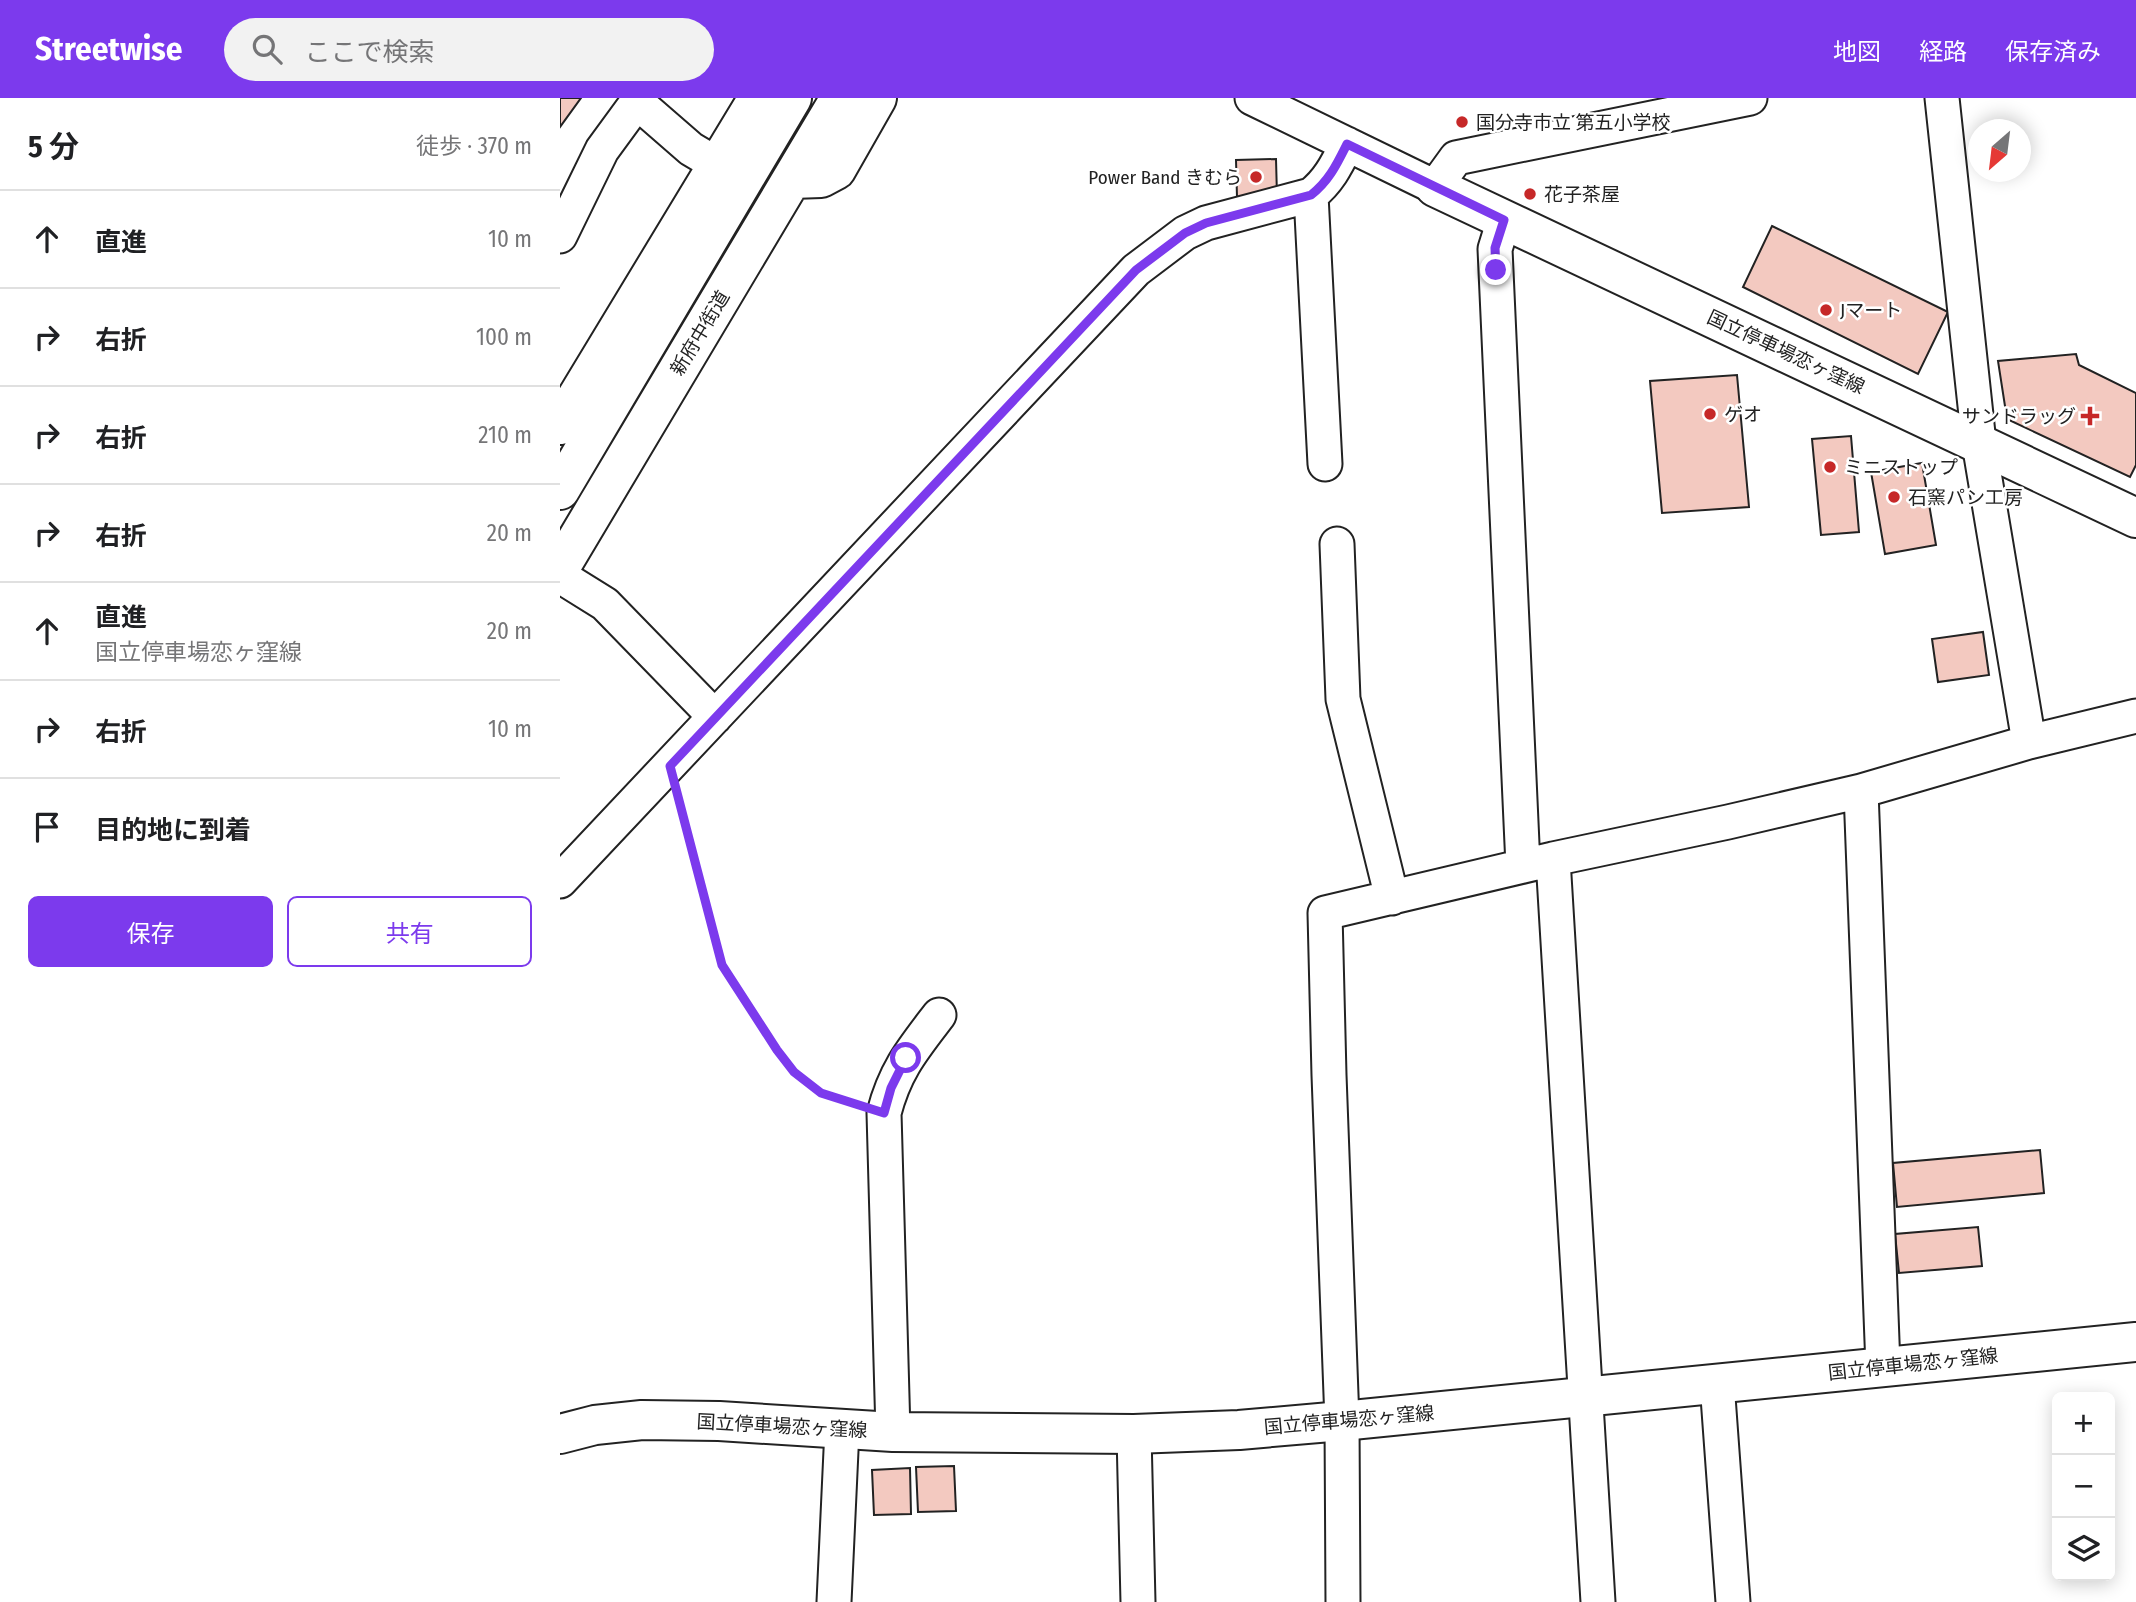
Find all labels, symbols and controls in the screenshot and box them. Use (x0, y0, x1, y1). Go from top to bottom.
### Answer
search box (224, 18, 714, 81)
text: Streetwise (35, 29, 182, 69)
icon: search (248, 30, 286, 68)
text: ここで検索 (304, 37, 434, 68)
text: 地図 (1833, 38, 1881, 66)
text: 経路 (1919, 38, 1967, 66)
text: 保存済み (2005, 38, 2101, 66)
place label: 国分寺市立 第五小学校 (1476, 111, 1670, 134)
marker: 国分寺市立 第五小学校 (1454, 114, 1470, 130)
north arrow (1968, 119, 2031, 182)
text: 5 分 (28, 129, 79, 165)
text: 徒歩 · 370 m (416, 132, 532, 160)
place label: Power Band きむら (1088, 166, 1242, 189)
marker: Power Band きむら (1248, 169, 1264, 185)
place label: 花子茶屋 (1544, 183, 1620, 206)
marker: 花子茶屋 (1522, 186, 1538, 202)
icon: ahead (28, 220, 66, 258)
text: 10 m (488, 225, 532, 253)
text: 直進 (95, 227, 147, 258)
route end (1480, 254, 1511, 285)
street label: 新府中街道 (666, 286, 734, 380)
place label: Jマート (1840, 299, 1902, 322)
marker: Jマート (1818, 302, 1834, 318)
street label: 国立停車場恋ヶ窪線 (1704, 305, 1868, 399)
icon: right (28, 318, 66, 356)
text: 100 m (476, 323, 532, 351)
text: 右折 (95, 325, 147, 356)
place label: ゲオ (1724, 403, 1762, 426)
place label: サンドラッグ (1962, 405, 2076, 428)
marker: ゲオ (1702, 406, 1718, 422)
marker: サンドラッグ (2082, 408, 2098, 424)
icon: right (28, 416, 66, 454)
text: 210 m (478, 421, 532, 449)
text: 右折 (95, 423, 147, 454)
place label: ミニストップ (1844, 456, 1958, 479)
marker: ミニストップ (1822, 459, 1838, 475)
place label: 石窯パン工房 (1908, 486, 2023, 509)
marker: 石窯パン工房 (1886, 489, 1902, 505)
icon: right (28, 514, 66, 552)
text: 20 m (487, 519, 532, 547)
text: 右折 (95, 521, 147, 552)
text: 直進 (95, 602, 147, 633)
icon: ahead (28, 612, 66, 650)
text: 20 m (487, 617, 532, 645)
text: 国立停車場恋ヶ窪線 (95, 638, 302, 666)
icon: right (28, 710, 66, 748)
text: 10 m (488, 715, 532, 743)
text: 右折 (95, 717, 147, 748)
icon: arrive (28, 808, 66, 846)
text: 目的地に到着 (95, 815, 251, 846)
button: 保存 (28, 896, 273, 967)
button: 共有 (287, 896, 532, 967)
route start (890, 1042, 921, 1073)
street label: 国立停車場恋ヶ窪線 (1827, 1344, 1999, 1384)
map controls (2052, 1392, 2115, 1581)
button: + (2052, 1392, 2115, 1455)
street label: 国立停車場恋ヶ窪線 (1263, 1401, 1435, 1439)
street label: 国立停車場恋ヶ窪線 (696, 1410, 868, 1442)
button: − (2052, 1455, 2115, 1518)
button: layers (2052, 1518, 2115, 1581)

